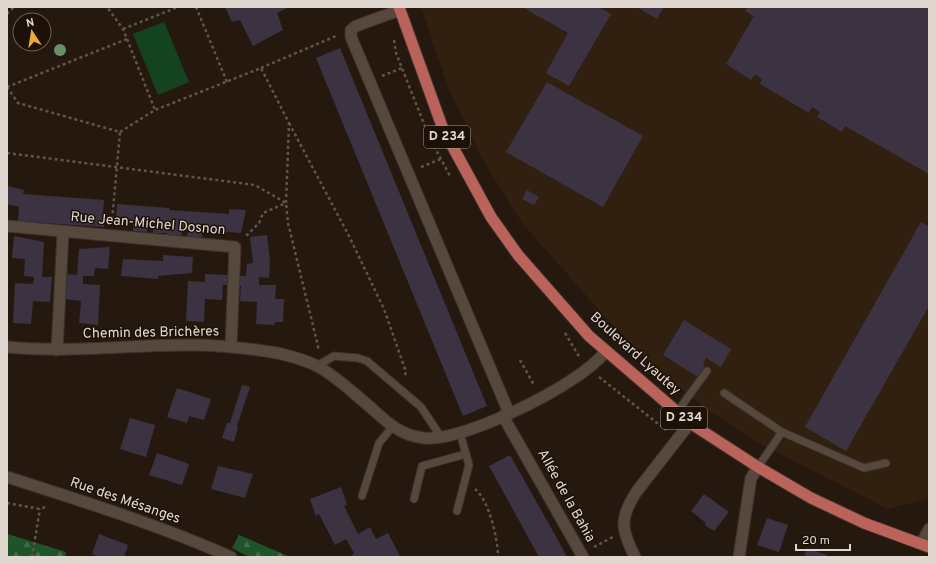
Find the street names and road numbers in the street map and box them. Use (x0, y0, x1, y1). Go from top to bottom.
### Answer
road number: D 234 (424, 126, 470, 148)
street label: Rue Jean-Michel Dosnon (70, 209, 226, 239)
street label: Boulevard Lyautey (586, 309, 684, 399)
street label: Chemin des Brichères (83, 323, 219, 343)
road number: D 234 (661, 407, 707, 429)
street label: Allée de la Bahia (533, 447, 599, 545)
street label: Rue des Mésanges (68, 474, 182, 528)

